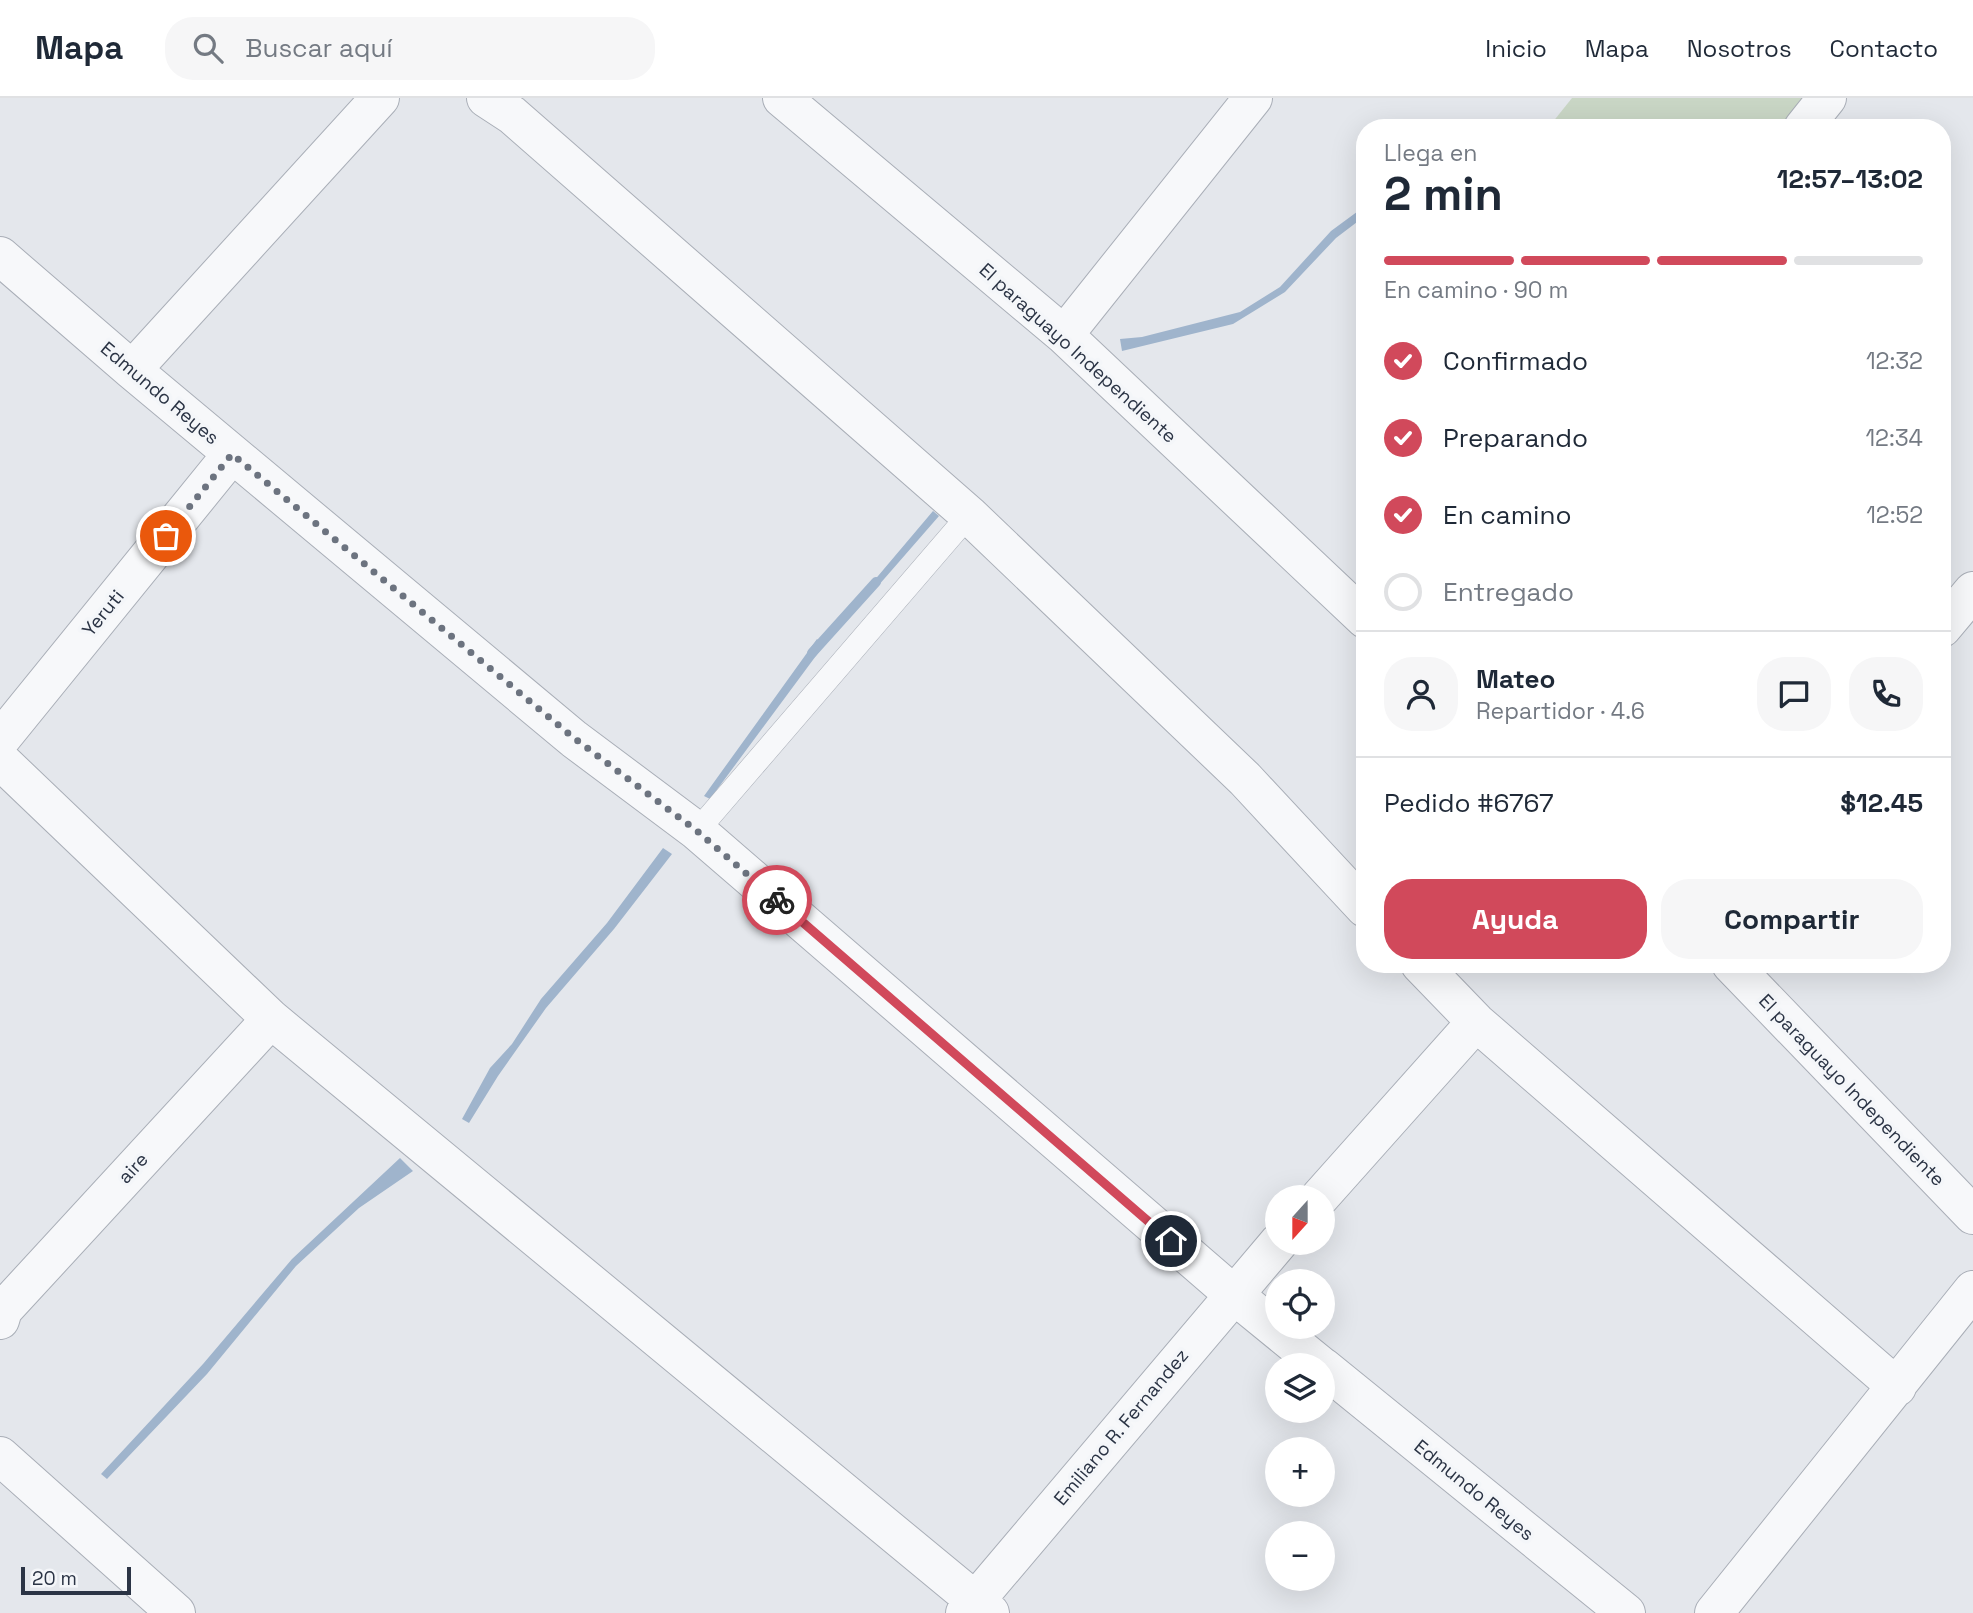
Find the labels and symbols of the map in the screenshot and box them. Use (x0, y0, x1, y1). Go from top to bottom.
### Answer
street label: El paraguayo Independiente (974, 257, 1182, 449)
street label: Edmundo Reyes (96, 336, 224, 450)
pin (136, 506, 196, 566)
street label: Yeruti (76, 584, 130, 642)
courier (742, 865, 812, 935)
street label: El paraguayo Independiente (1753, 989, 1951, 1191)
street label: aire (112, 1147, 154, 1189)
north arrow (1265, 1185, 1335, 1255)
pin (1141, 1211, 1201, 1271)
street label: Emiliano R. Fernandez (1048, 1343, 1194, 1511)
street label: Edmundo Reyes (1409, 1434, 1539, 1546)
scale bar (21, 1564, 131, 1596)

